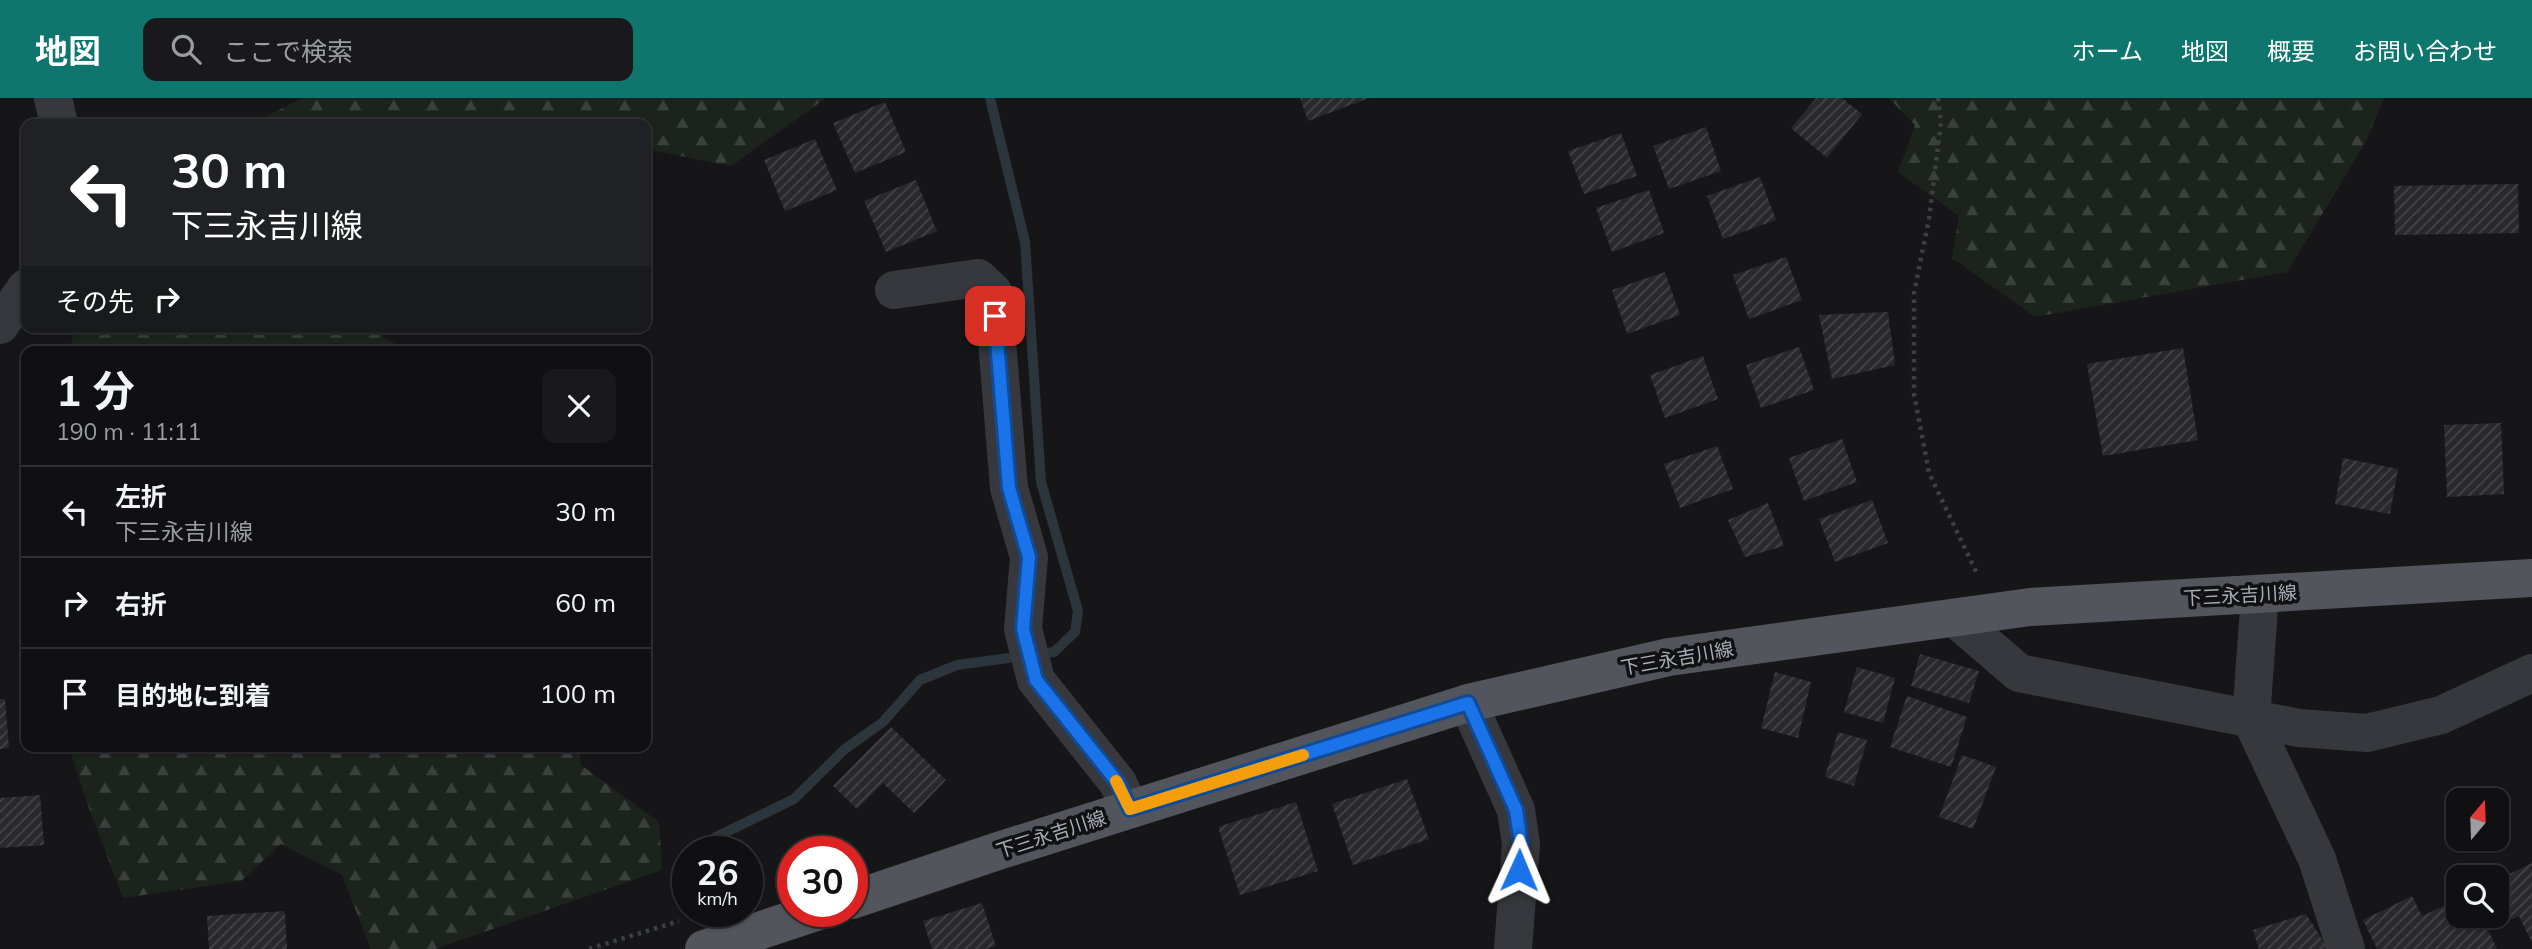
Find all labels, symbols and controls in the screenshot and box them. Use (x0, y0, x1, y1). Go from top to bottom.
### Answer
search box (143, 18, 633, 81)
text: 地図 (35, 30, 101, 71)
icon: search (167, 30, 205, 68)
text: ここで検索 (223, 35, 353, 68)
text: ホーム (2072, 36, 2143, 66)
text: 地図 (2181, 36, 2229, 66)
text: 概要 (2267, 36, 2315, 66)
text: お問い合わせ (2353, 36, 2497, 66)
text: 30 m (171, 139, 287, 200)
icon: left (56, 147, 147, 238)
text: 下三永吉川線 (171, 205, 363, 245)
icon: right (148, 280, 186, 318)
text: その先 (56, 285, 134, 318)
pin (965, 286, 1025, 346)
icon: arrive (976, 297, 1014, 335)
text: 1 分 (56, 364, 135, 417)
button: close (542, 369, 616, 443)
text: 190 m · 11:11 (56, 417, 201, 446)
text: 左折 (115, 480, 167, 513)
icon: left (56, 493, 94, 531)
text: 30 m (555, 495, 616, 528)
text: 下三永吉川線 (115, 517, 253, 546)
street label: 下三永吉川線 (2182, 580, 2298, 610)
icon: right (56, 584, 94, 622)
text: 60 m (555, 586, 616, 619)
text: 右折 (115, 588, 167, 621)
street label: 下三永吉川線 (1619, 636, 1735, 680)
icon: arrive (56, 675, 94, 713)
text: 100 m (540, 677, 616, 710)
text: 目的地に到着 (115, 679, 271, 712)
north arrow (2446, 788, 2510, 850)
map controls (2446, 788, 2509, 928)
street label: 下三永吉川線 (993, 805, 1109, 863)
position arrow (1482, 833, 1556, 907)
speed limit sign: 30 (777, 836, 868, 927)
text: 26 (696, 850, 739, 894)
button: search (2446, 865, 2509, 928)
text: km/h (697, 887, 738, 910)

